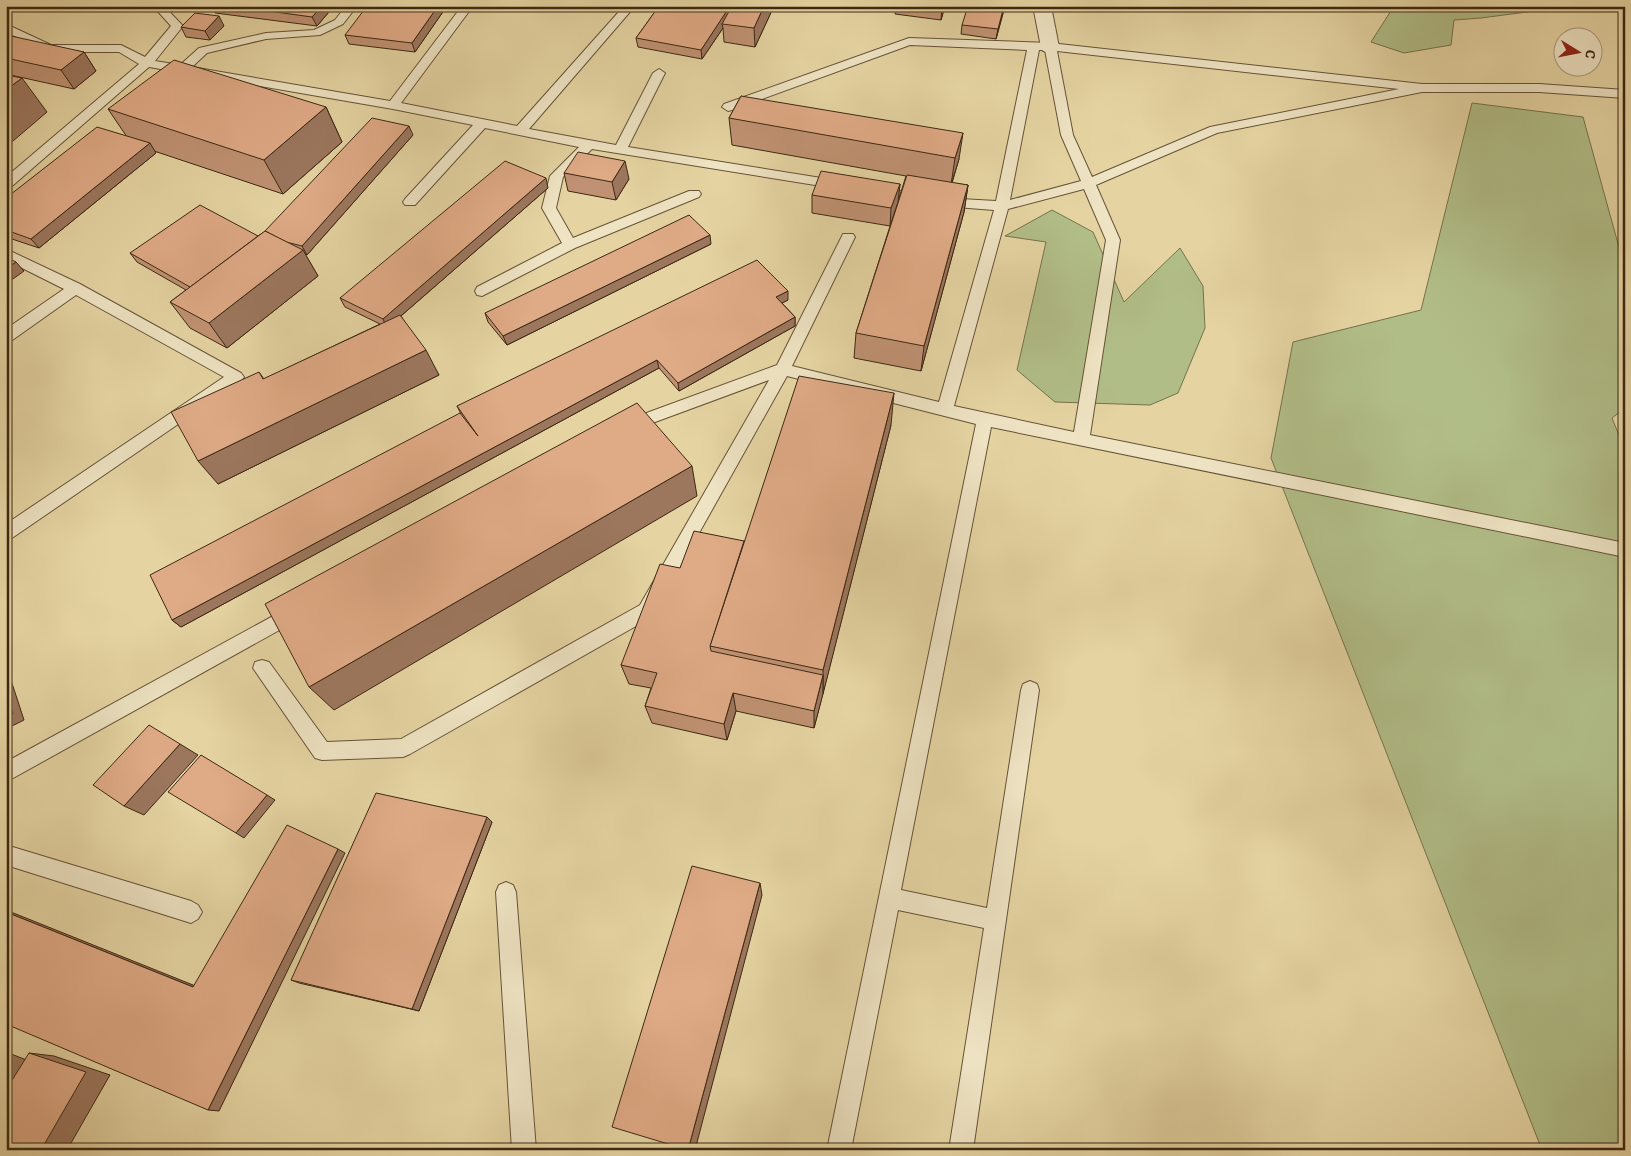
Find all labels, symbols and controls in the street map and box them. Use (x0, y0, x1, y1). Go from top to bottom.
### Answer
north arrow (1554, 28, 1604, 78)
text: С (1580, 48, 1600, 60)

